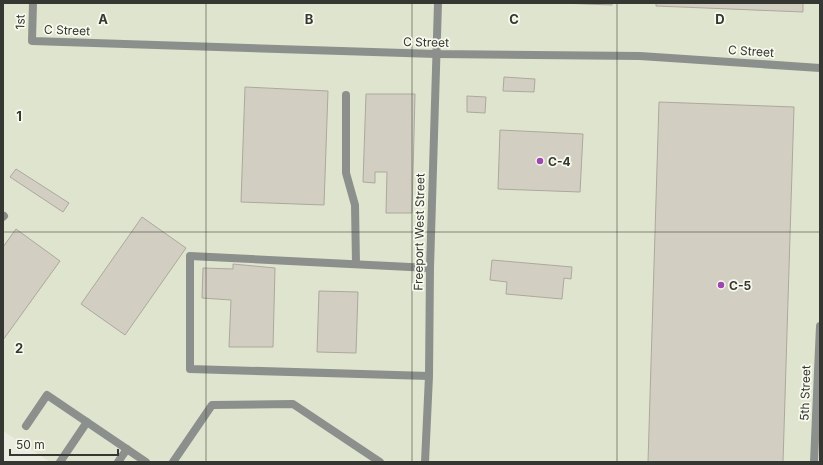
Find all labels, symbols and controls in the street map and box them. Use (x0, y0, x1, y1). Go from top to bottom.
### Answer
text: A (98, 11, 108, 27)
text: B (305, 11, 314, 27)
text: C (509, 11, 519, 27)
text: D (715, 11, 725, 27)
street label: 1st (12, 14, 28, 30)
street label: C Street (44, 22, 90, 38)
street label: C Street (403, 34, 449, 50)
street label: C Street (728, 42, 775, 60)
text: 1 (16, 108, 22, 124)
place label: C-4 (548, 154, 571, 169)
marker: C-4 (535, 156, 545, 166)
street label: Freeport West Street (410, 173, 428, 291)
place label: C-5 (729, 278, 751, 293)
marker: C-5 (716, 280, 726, 290)
text: 2 (15, 340, 23, 356)
street label: 5th Street (797, 365, 813, 421)
scale bar (10, 431, 118, 457)
text: 50 m (16, 437, 45, 452)

